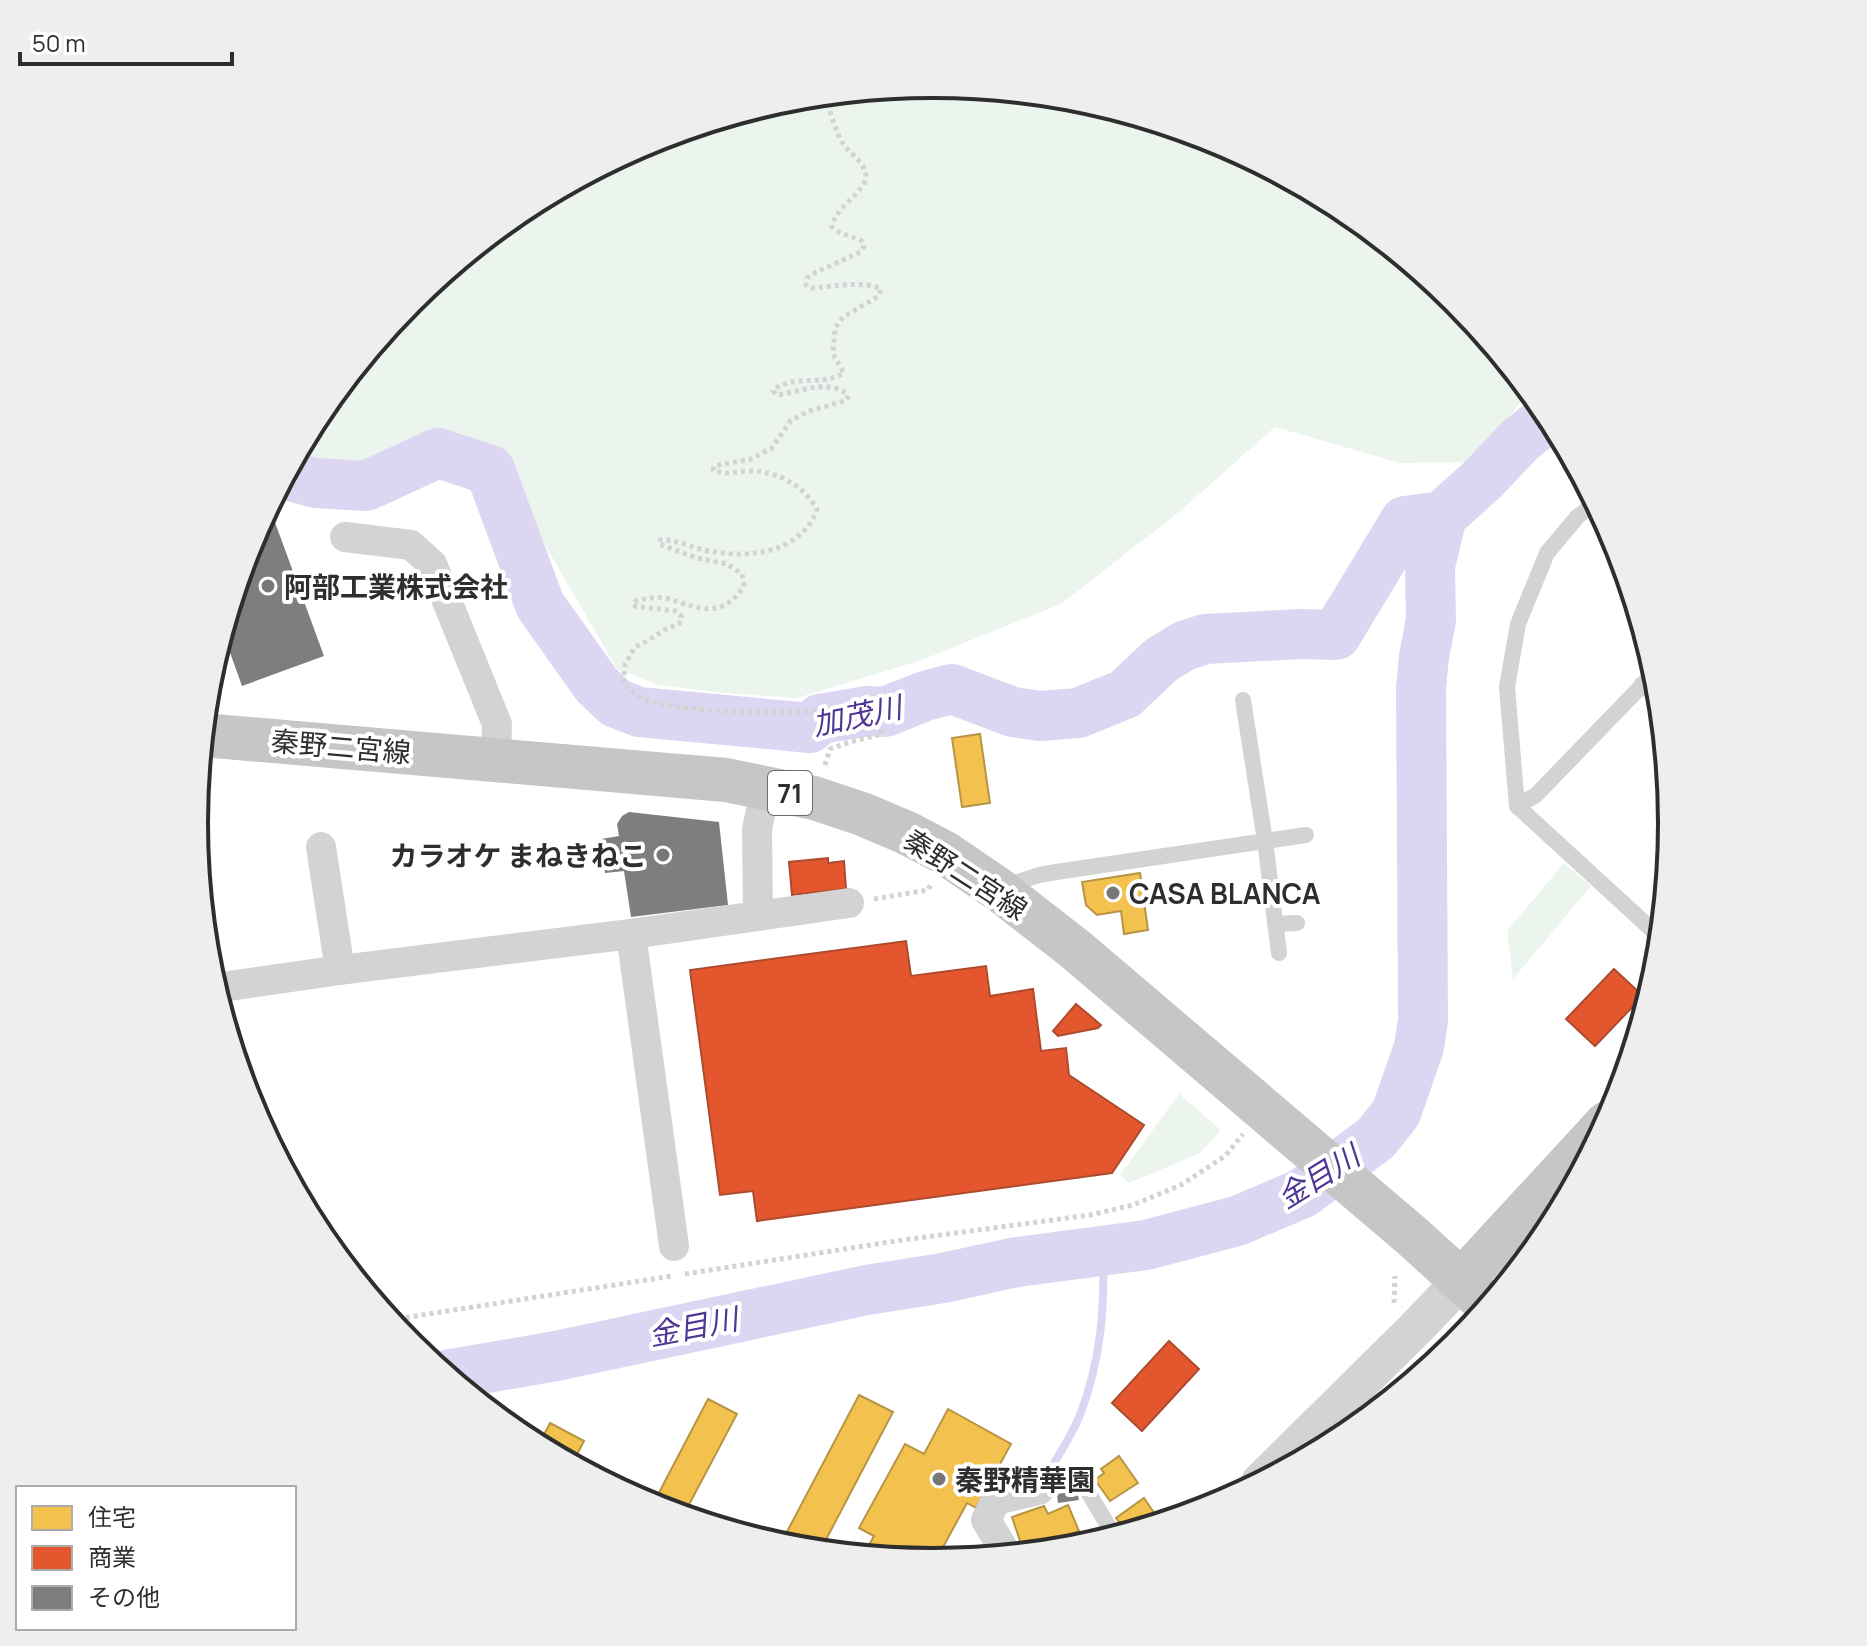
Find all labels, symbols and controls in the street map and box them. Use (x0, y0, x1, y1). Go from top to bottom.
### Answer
scale bar (20, 16, 232, 66)
text: 50 m (32, 26, 86, 59)
place label: 阿部工業株式会社 (284, 567, 508, 605)
marker: 阿部工業株式会社 (259, 577, 277, 595)
water label: 加茂川 (809, 685, 908, 744)
street label: 秦野二宮線 (270, 721, 412, 771)
road number: 71 (768, 771, 812, 815)
street label: 秦野二宮線 (897, 820, 1035, 928)
place label: カラオケ まねきねこ (389, 836, 647, 874)
marker: カラオケ まねきねこ (654, 846, 672, 864)
place label: CASA BLANCA (1129, 874, 1321, 912)
marker: CASA BLANCA (1104, 884, 1122, 902)
water label: 金目川 (1269, 1133, 1370, 1217)
water label: 金目川 (645, 1297, 744, 1355)
place label: 秦野精華園 (955, 1460, 1095, 1498)
marker: 秦野精華園 (930, 1470, 948, 1488)
legend (16, 1486, 296, 1630)
text: 住宅 (88, 1500, 136, 1533)
text: 商業 (88, 1540, 136, 1573)
text: その他 (88, 1580, 160, 1613)

